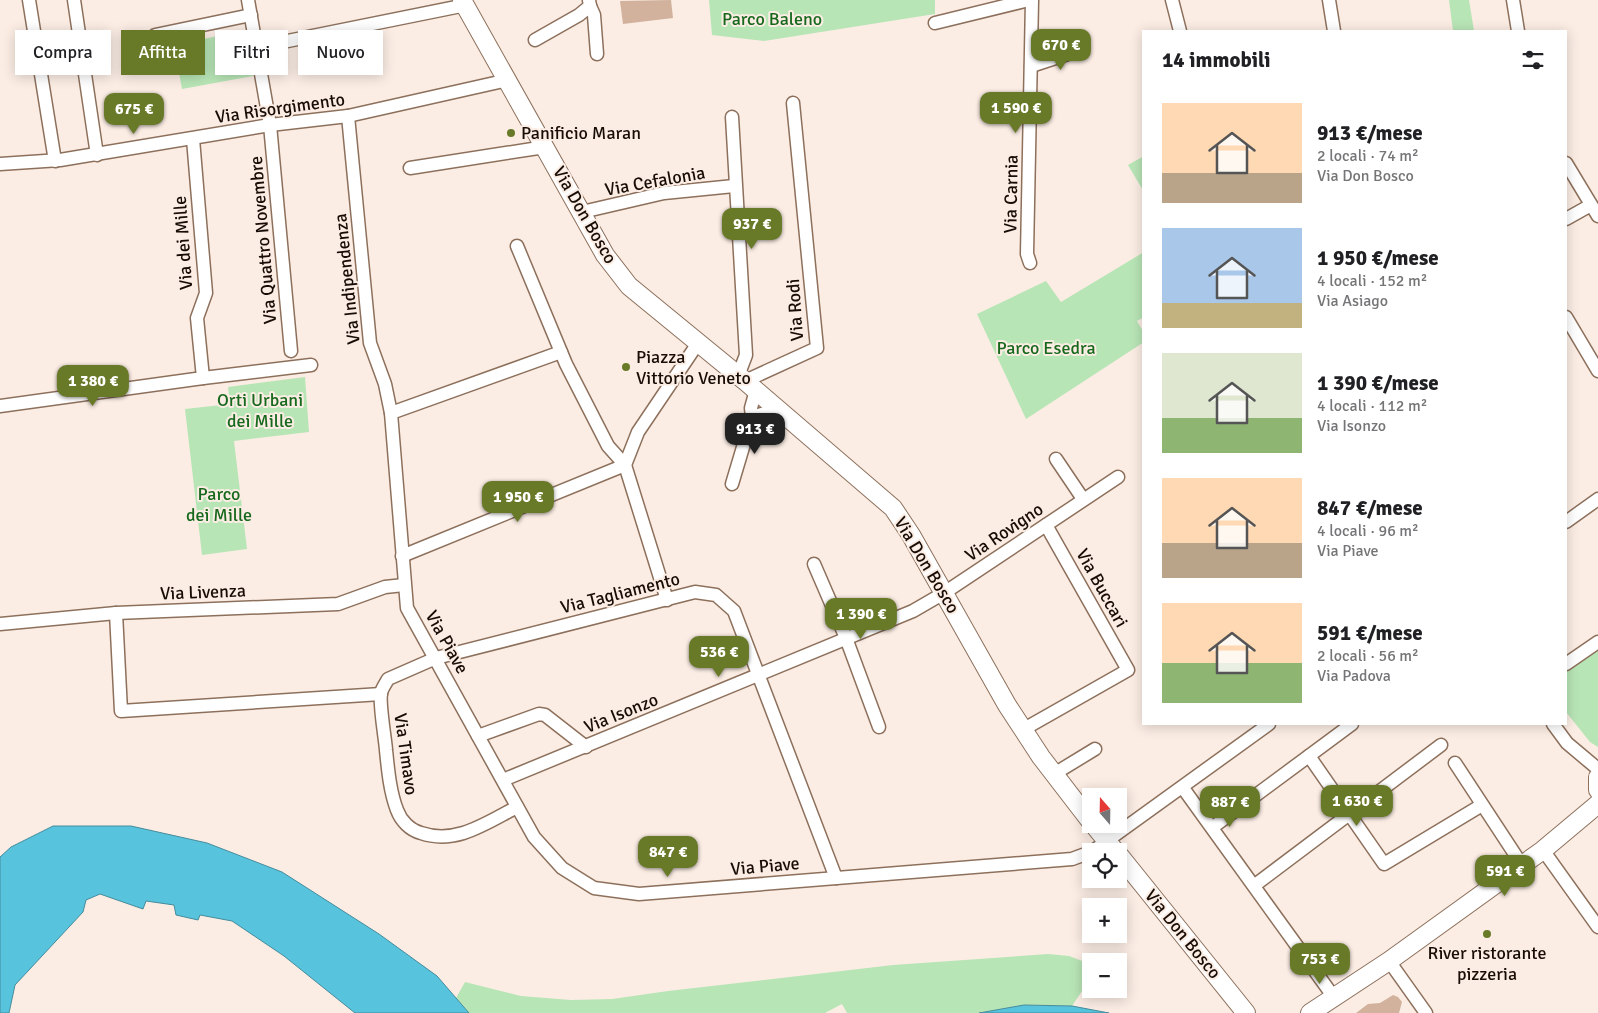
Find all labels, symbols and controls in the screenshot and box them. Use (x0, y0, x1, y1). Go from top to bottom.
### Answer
park label: Parco Baleno (722, 8, 822, 30)
pin: 670 € (1026, 28, 1096, 71)
chip: Compra (15, 30, 111, 75)
chip: Affitta (121, 30, 205, 75)
chip: Filtri (215, 30, 288, 75)
chip: Nuovo (298, 30, 383, 75)
text: 670 € (1042, 35, 1080, 55)
icon: filters (1519, 46, 1547, 74)
text: 14 immobili (1162, 47, 1271, 73)
street label: Via Risorgimento (214, 88, 346, 128)
pin: 675 € (99, 92, 169, 135)
pin: 1 590 € (970, 92, 1062, 134)
text: 1 590 € (991, 98, 1041, 118)
text: 675 € (115, 99, 153, 119)
text: 913 €/mese (1317, 120, 1423, 146)
place label: Panificio Maran (521, 122, 641, 144)
icon: home (1202, 123, 1262, 183)
marker: Panificio Maran (505, 127, 517, 139)
text: 2 locali · 74 m² (1317, 146, 1419, 166)
street label: Via Quattro Novembre (245, 155, 281, 325)
street label: Via Carnia (999, 155, 1023, 233)
street label: Via Cefalonia (603, 161, 707, 201)
street label: Via Don Bosco (548, 162, 622, 268)
text: Via Don Bosco (1317, 166, 1414, 186)
street label: Via dei Mille (169, 195, 197, 291)
pin: 937 € (717, 208, 787, 250)
street label: Via Indipendenza (329, 212, 365, 346)
text: 937 € (733, 214, 771, 234)
text: 1 950 €/mese (1317, 245, 1439, 271)
icon: home (1202, 248, 1262, 308)
text: 4 locali · 152 m² (1317, 271, 1427, 291)
street label: Via Rodi (782, 278, 808, 342)
text: Via Asiago (1317, 291, 1388, 311)
park label: Parco Esedra (996, 337, 1096, 359)
place label: Piazza Vittorio Veneto (636, 346, 751, 389)
marker: Piazza Vittorio Veneto (620, 361, 632, 373)
pin: 1 380 € (47, 364, 139, 407)
text: 1 390 €/mese (1317, 370, 1439, 396)
text: 1 380 € (68, 371, 118, 391)
icon: home (1202, 373, 1262, 433)
park label: Orti Urbani dei Mille (217, 389, 303, 432)
text: 4 locali · 112 m² (1317, 396, 1427, 416)
pin: 913 € (720, 412, 790, 455)
text: Via Isonzo (1317, 416, 1386, 436)
text: 913 € (736, 419, 774, 439)
pin: 1 950 € (472, 480, 564, 523)
park label: Parco dei Mille (186, 483, 252, 526)
text: 1 950 € (493, 487, 543, 507)
text: 847 €/mese (1317, 495, 1423, 521)
street label: Via Rovigno (961, 498, 1047, 566)
icon: home (1202, 498, 1262, 558)
street label: Via Don Bosco (890, 513, 964, 617)
text: 4 locali · 96 m² (1317, 521, 1419, 541)
text: Via Piave (1317, 541, 1379, 561)
street label: Via Buccari (1071, 545, 1133, 631)
street label: Via Tagliamento (558, 568, 682, 618)
street label: Via Livenza (160, 580, 246, 604)
pin: 1 390 € (815, 598, 907, 640)
text: 1 390 € (836, 604, 886, 624)
street label: Via Piave (421, 606, 473, 678)
text: 591 €/mese (1317, 620, 1423, 646)
icon: home (1202, 623, 1262, 683)
pin: 536 € (684, 636, 754, 678)
text: 536 € (700, 642, 738, 662)
text: 2 locali · 56 m² (1317, 646, 1419, 666)
text: Via Padova (1317, 666, 1391, 686)
street label: Via Isonzo (581, 688, 661, 738)
street label: Via Timavo (389, 712, 423, 796)
pin: 1 630 € (1311, 784, 1403, 827)
pin: 887 € (1195, 786, 1265, 828)
north arrow (1082, 788, 1128, 832)
map controls (1082, 788, 1127, 998)
text: 1 630 € (1332, 791, 1382, 811)
text: 887 € (1211, 792, 1249, 812)
pin: 847 € (633, 836, 703, 878)
text: 847 € (649, 842, 687, 862)
button: locate (1082, 843, 1127, 888)
street label: Via Piave (730, 852, 800, 880)
pin: 591 € (1470, 854, 1540, 897)
text: 591 € (1486, 861, 1524, 881)
street label: Via Don Bosco (1140, 885, 1226, 983)
button: + (1082, 898, 1127, 943)
marker: River ristorante pizzeria (1481, 928, 1493, 940)
pin: 753 € (1285, 942, 1355, 985)
place label: River ristorante pizzeria (1428, 942, 1546, 985)
text: 753 € (1301, 949, 1339, 969)
button: − (1082, 953, 1127, 998)

